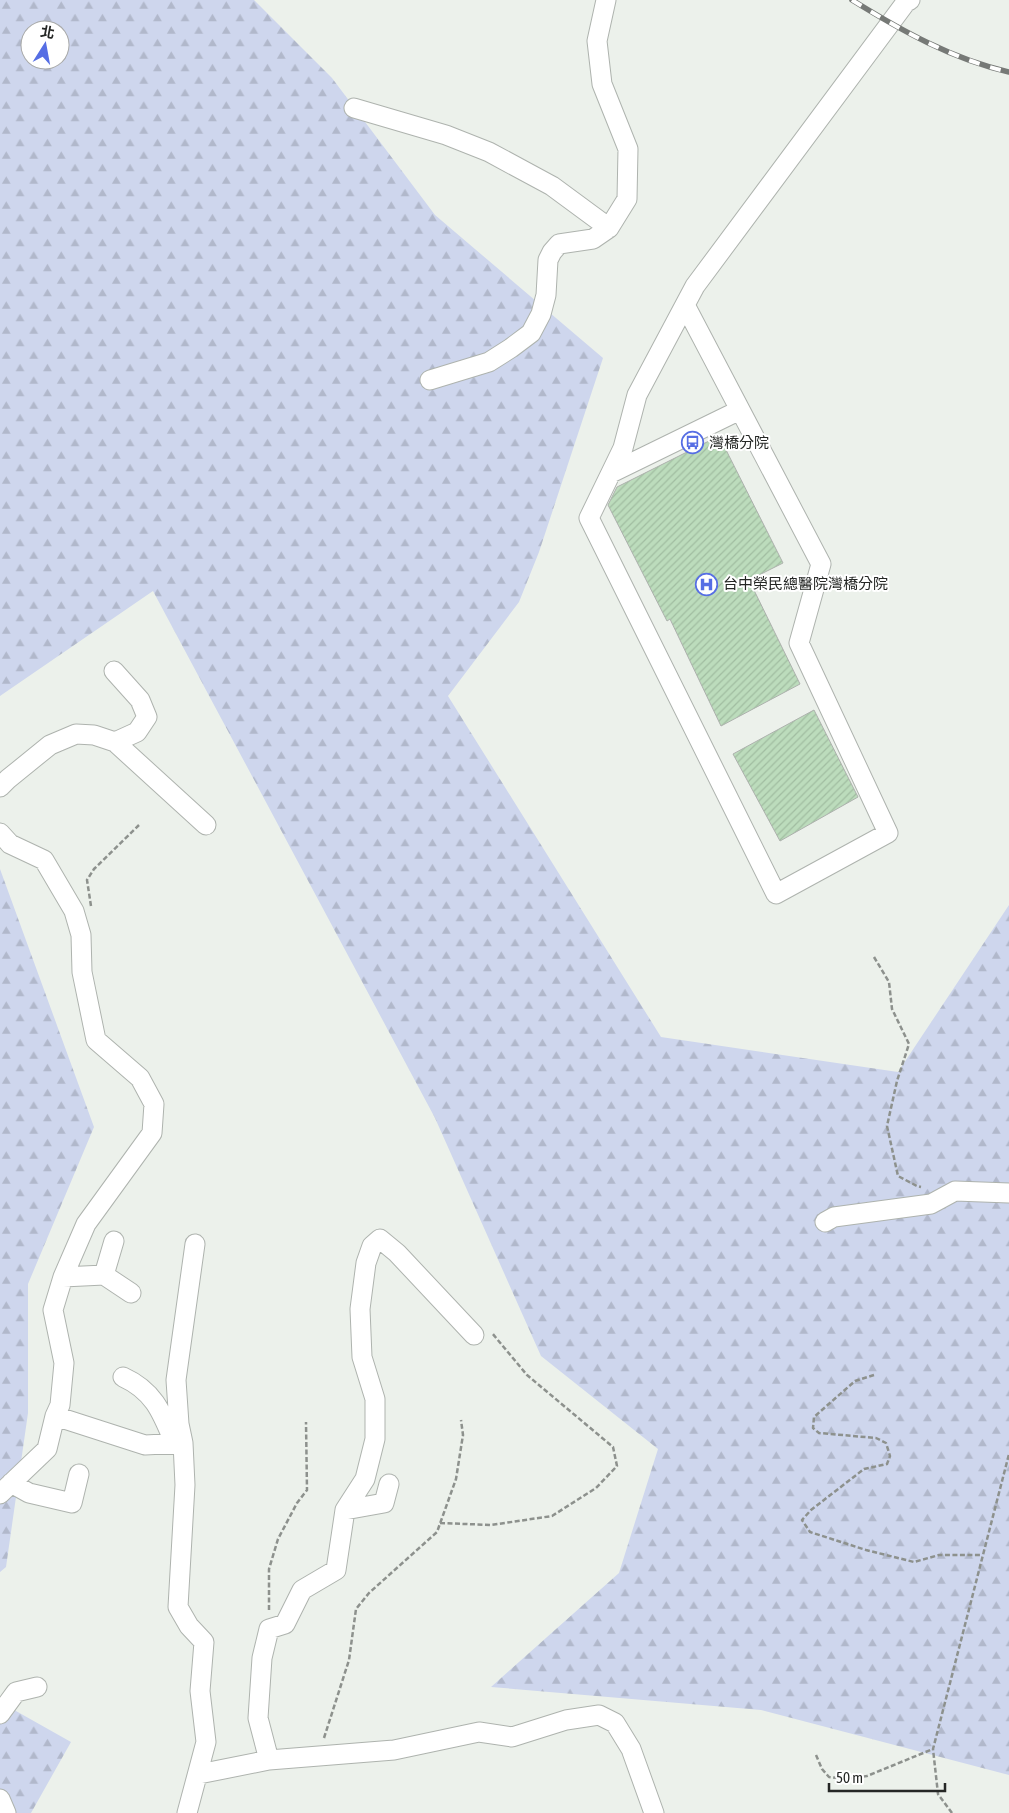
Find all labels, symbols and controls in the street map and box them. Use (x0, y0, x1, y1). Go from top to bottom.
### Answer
north arrow (20, 20, 70, 70)
text: 北 (39, 23, 56, 41)
bus stop icon: 灣橋分院 (681, 431, 705, 455)
place label: 灣橋分院 (709, 434, 769, 451)
hospital icon: 台中榮民總醫院灣橋分院 (695, 572, 719, 596)
place label: 台中榮民總醫院灣橋分院 (723, 575, 888, 592)
scale bar (829, 1760, 945, 1792)
text: 50 m (836, 1769, 863, 1786)

